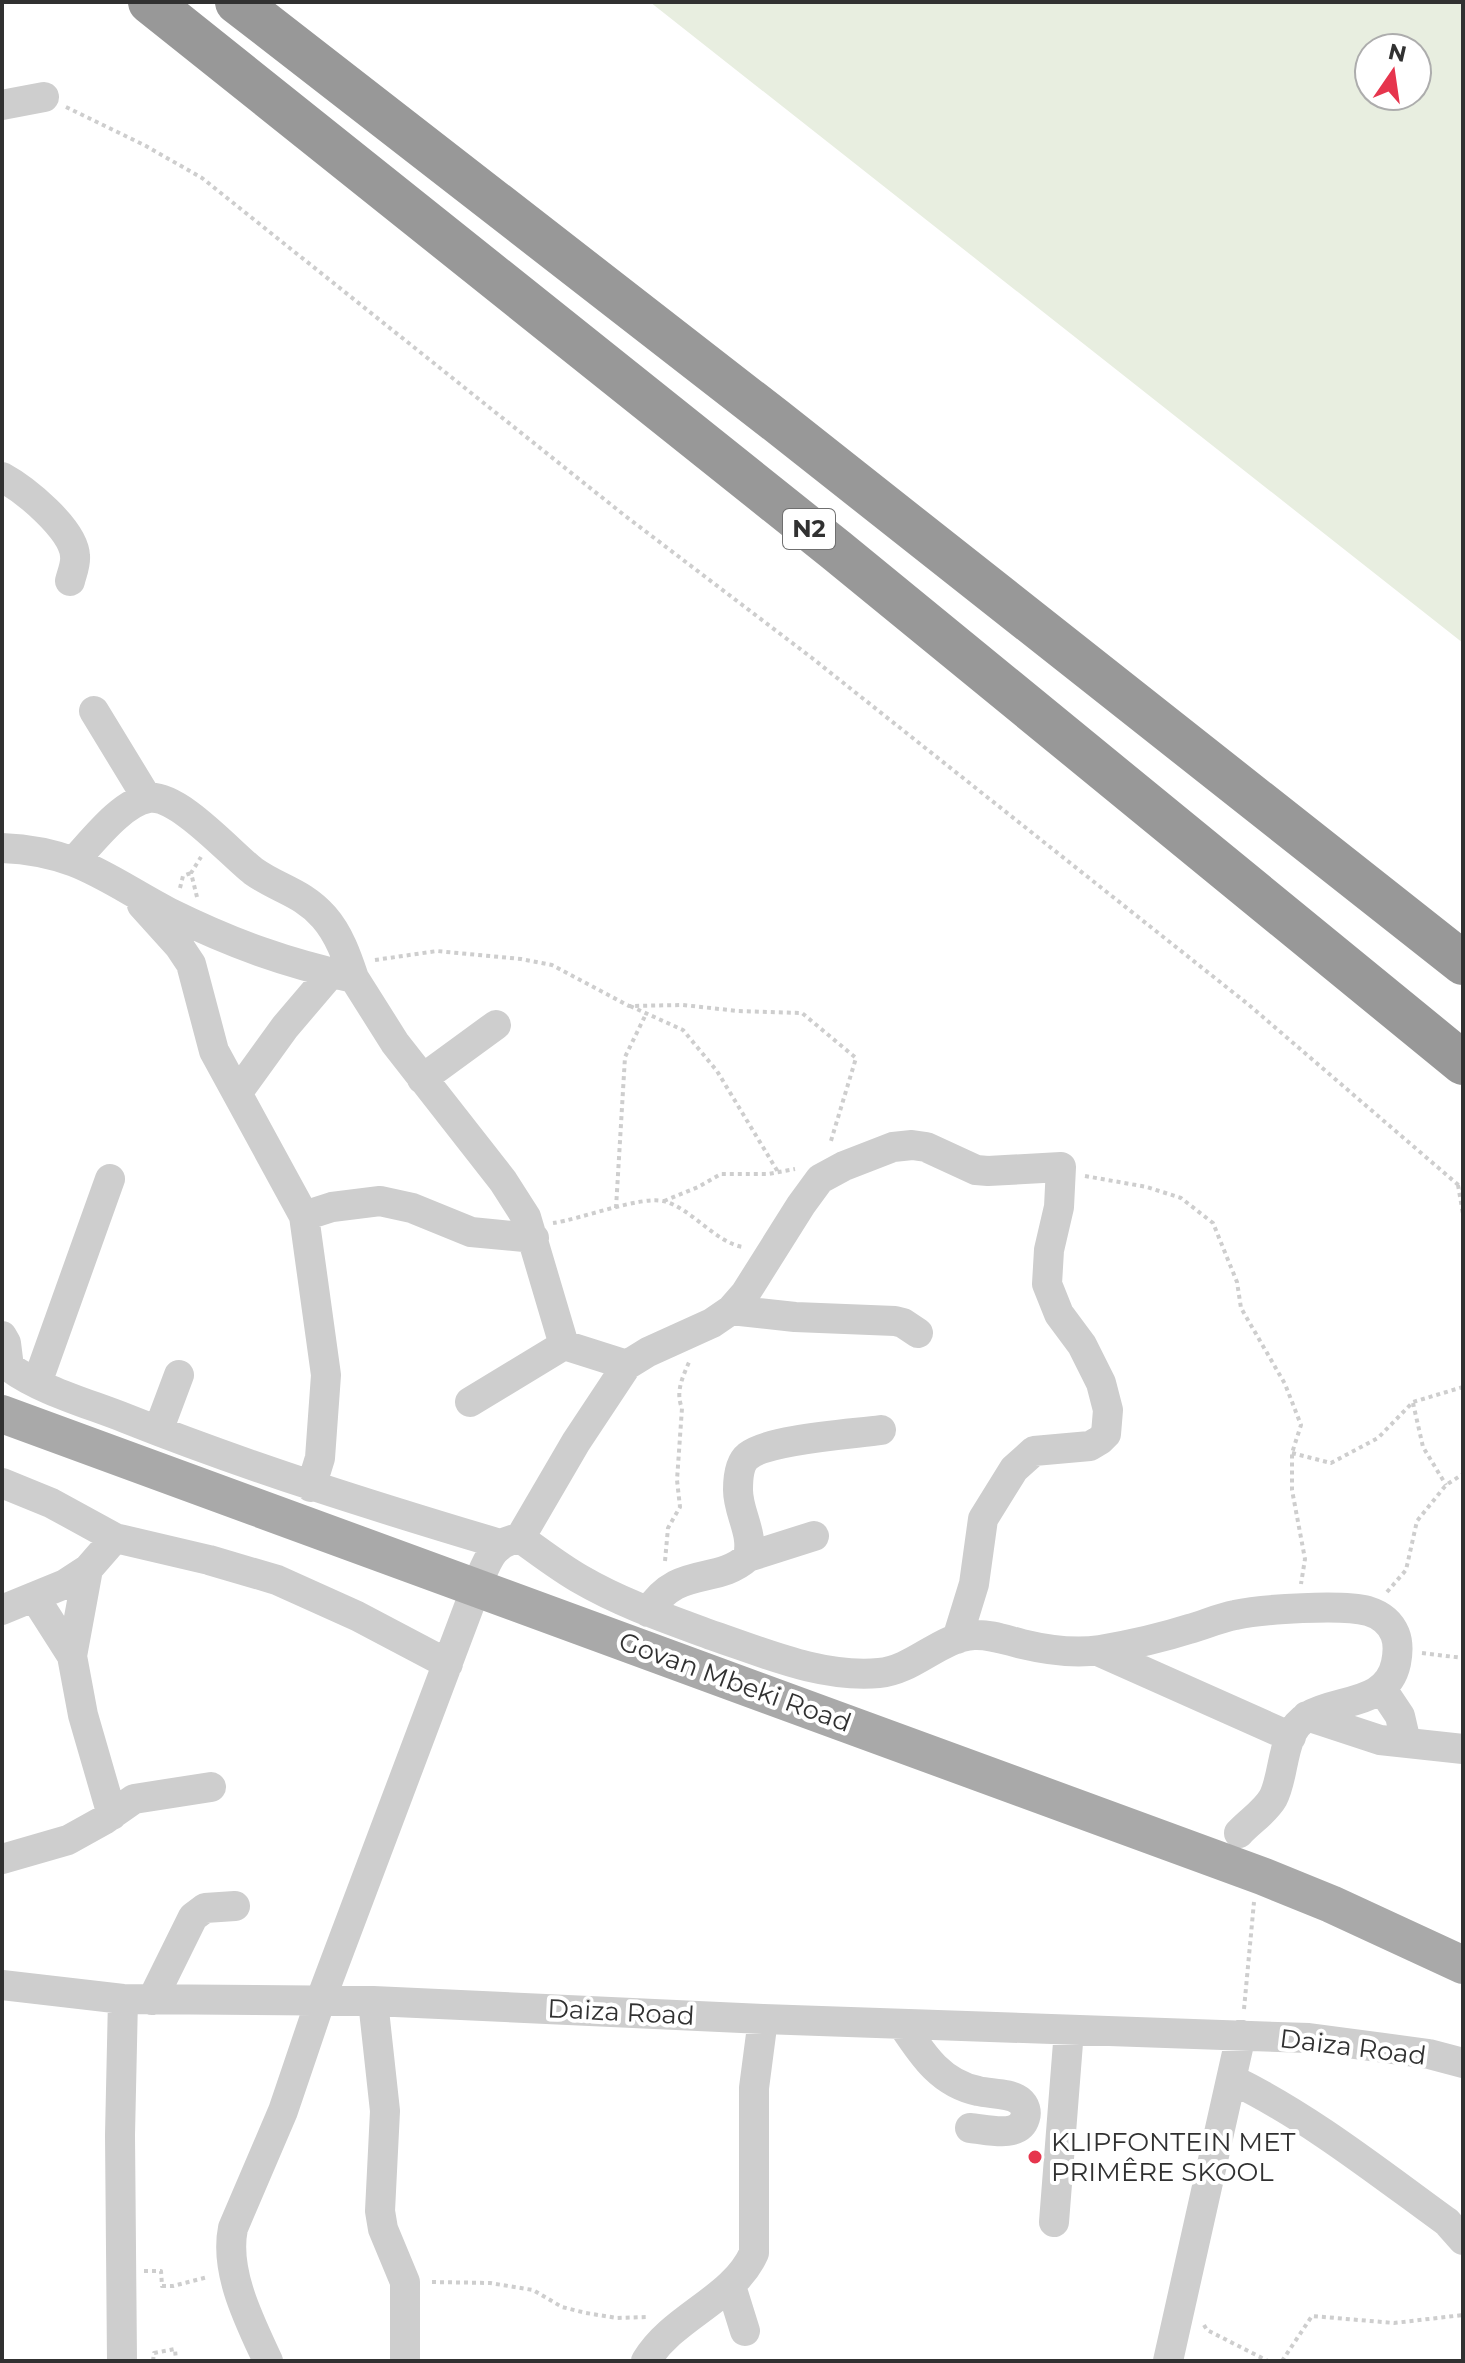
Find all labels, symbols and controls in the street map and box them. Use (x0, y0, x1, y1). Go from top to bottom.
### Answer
north arrow (1353, 32, 1433, 112)
text: N (1386, 38, 1409, 68)
road number: N2 (783, 509, 835, 549)
street label: Govan Mbeki Road (614, 1625, 856, 1739)
street label: Daiza Road (547, 1992, 695, 2032)
street label: Daiza Road (1278, 2022, 1428, 2072)
place label: KLIPFONTEIN MET PRIMÊRE SKOOL (1051, 2126, 1296, 2188)
marker: KLIPFONTEIN MET PRIMÊRE SKOOL (1026, 2148, 1044, 2166)

